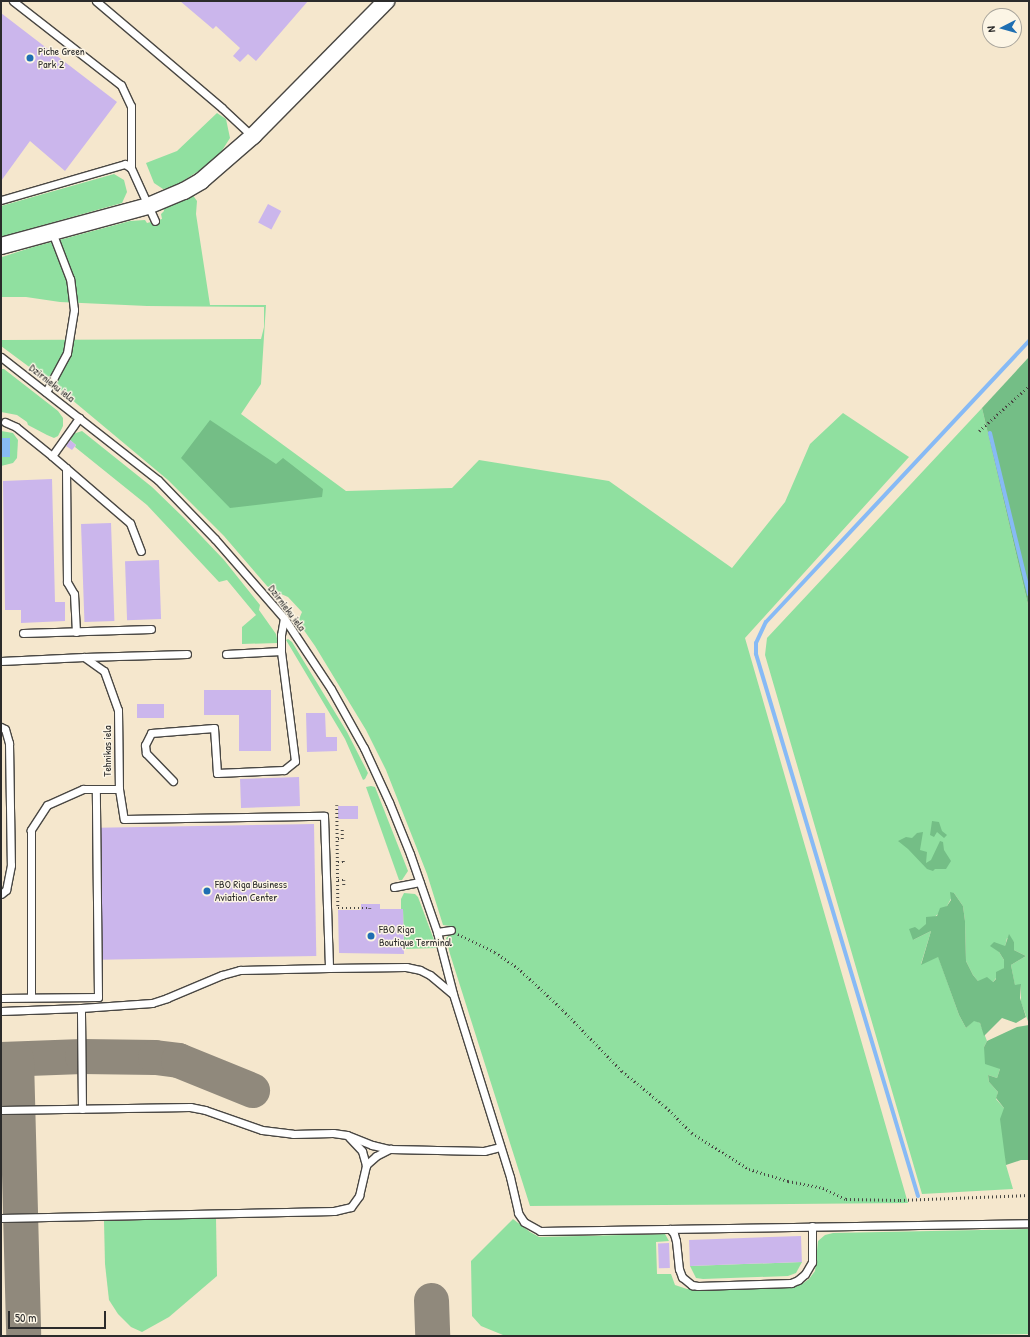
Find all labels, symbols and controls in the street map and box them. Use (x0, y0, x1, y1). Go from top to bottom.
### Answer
north arrow (982, 8, 1022, 48)
text: N (984, 26, 998, 33)
place label: Piche Green Park 2 (38, 45, 85, 71)
marker: Piche Green Park 2 (25, 53, 35, 63)
street label: Dzirnieku iela (27, 361, 77, 405)
street label: Dzirnieku iela (265, 582, 309, 634)
street label: Tehnikas iela (100, 725, 114, 777)
place label: FBO Riga Business Aviation Center (215, 878, 287, 904)
marker: FBO Riga Business Aviation Center (202, 886, 212, 896)
place label: FBO Riga Boutique Terminal (379, 923, 452, 949)
marker: FBO Riga Boutique Terminal (366, 931, 376, 941)
scale bar (10, 1303, 108, 1329)
text: 50 m (15, 1309, 36, 1326)

